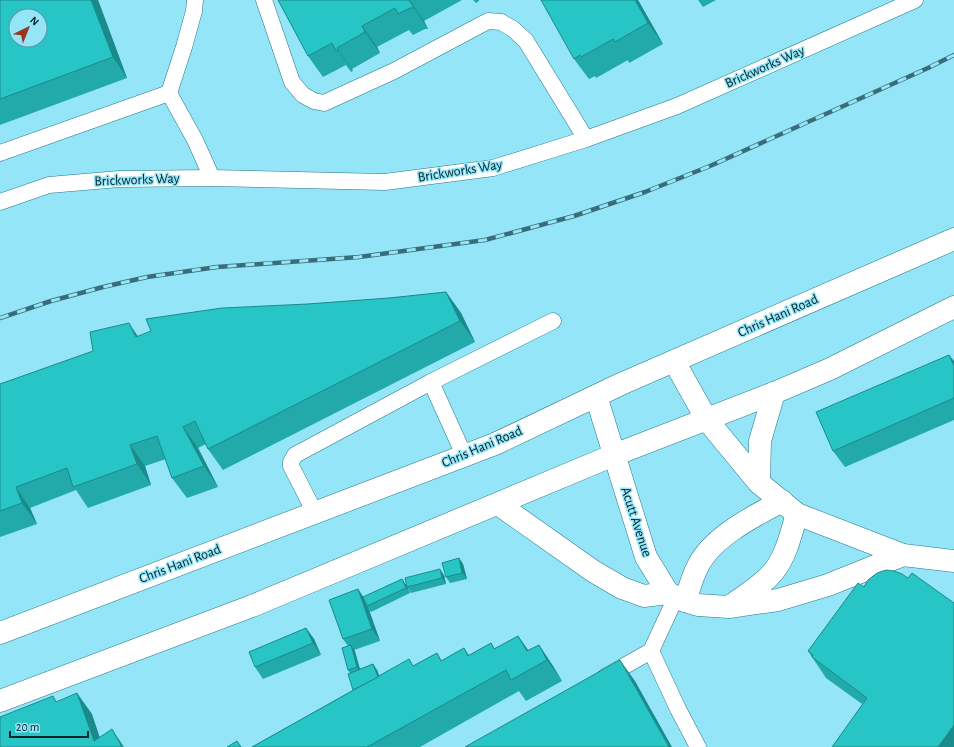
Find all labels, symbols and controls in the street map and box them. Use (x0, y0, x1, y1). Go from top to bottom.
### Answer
north arrow (8, 8, 48, 48)
text: N (28, 14, 41, 28)
street label: Brickworks Way (723, 43, 807, 91)
street label: Brickworks Way (417, 157, 503, 185)
street label: Brickworks Way (94, 172, 180, 188)
street label: Chris Hani Road (736, 292, 820, 340)
street label: Chris Hani Road (440, 424, 524, 470)
street label: Acutt Avenue (618, 485, 654, 559)
street label: Chris Hani Road (137, 542, 223, 586)
scale bar (10, 713, 88, 739)
text: 20 m (16, 721, 39, 733)

